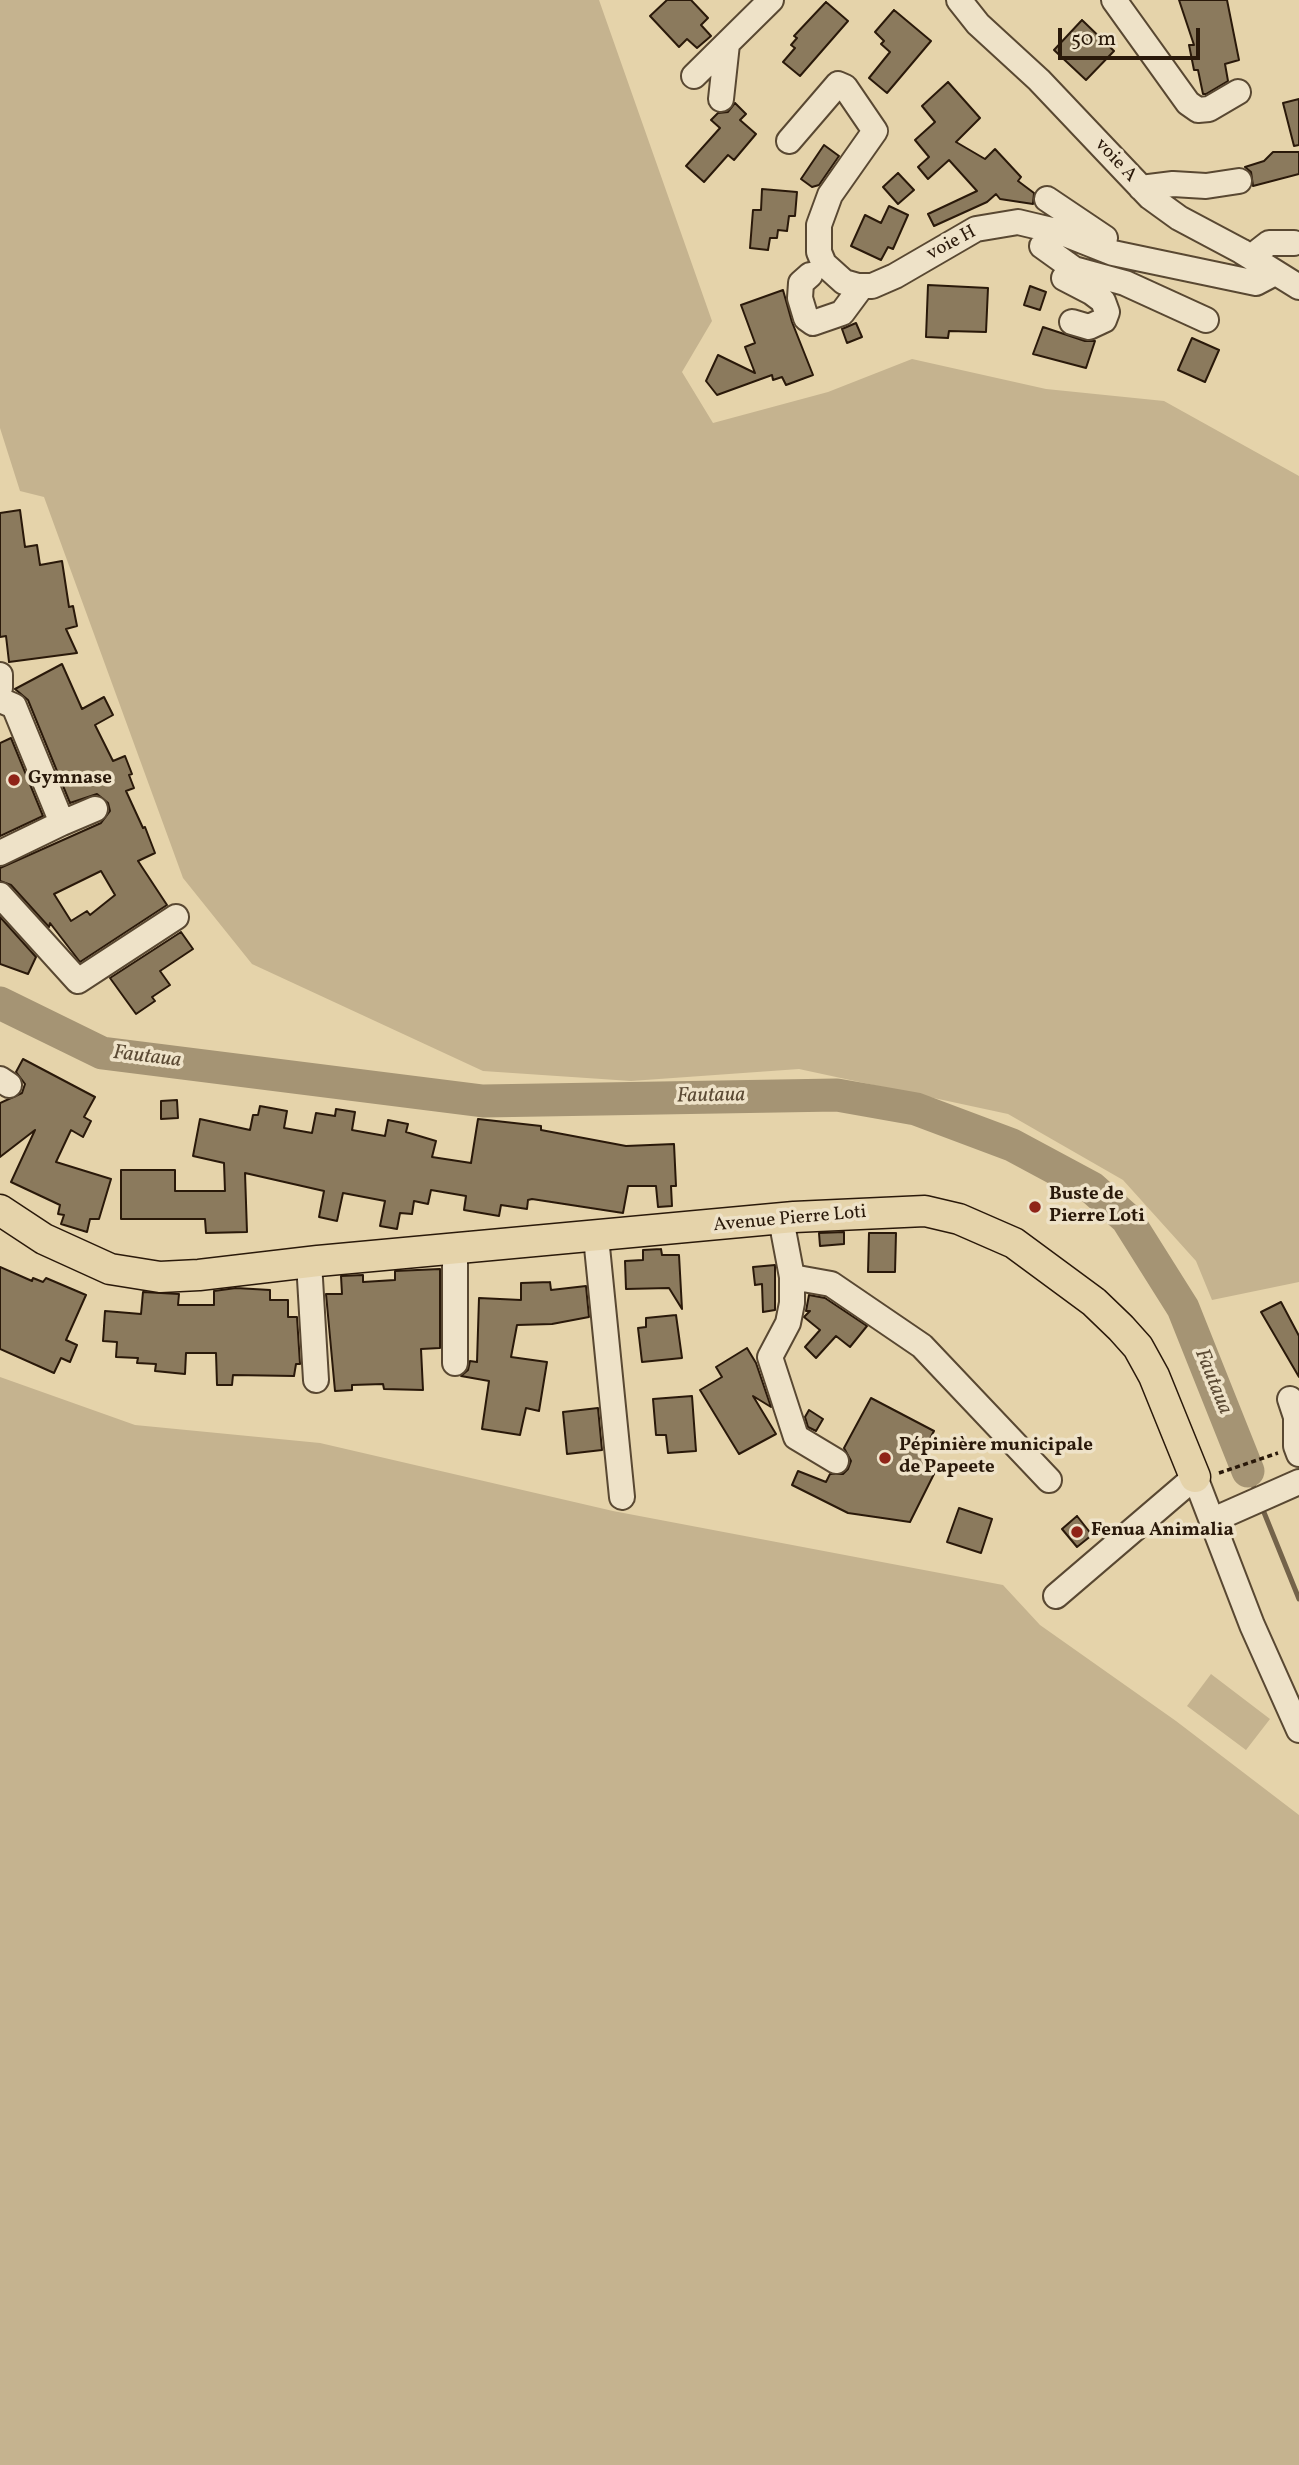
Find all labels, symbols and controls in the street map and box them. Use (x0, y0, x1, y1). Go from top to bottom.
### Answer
scale bar (1061, 14, 1203, 58)
text: 50 m (1071, 25, 1116, 54)
street label: voie A (1089, 134, 1141, 188)
street label: voie H (923, 222, 981, 266)
place label: Gymnase (28, 769, 112, 791)
marker: Gymnase (6, 772, 22, 788)
water label: Fautaua (111, 1041, 183, 1075)
water label: Fautaua (676, 1084, 746, 1110)
place label: Buste de Pierre Loti (1049, 1185, 1145, 1229)
marker: Buste de Pierre Loti (1027, 1199, 1043, 1215)
street label: Avenue Pierre Loti (713, 1202, 867, 1238)
water label: Fautaua (1187, 1345, 1237, 1419)
place label: Pépinière municipale de Papeete (899, 1436, 1093, 1480)
marker: Pépinière municipale de Papeete (877, 1450, 893, 1466)
place label: Fenua Animalia (1091, 1521, 1234, 1543)
marker: Fenua Animalia (1069, 1524, 1085, 1540)

